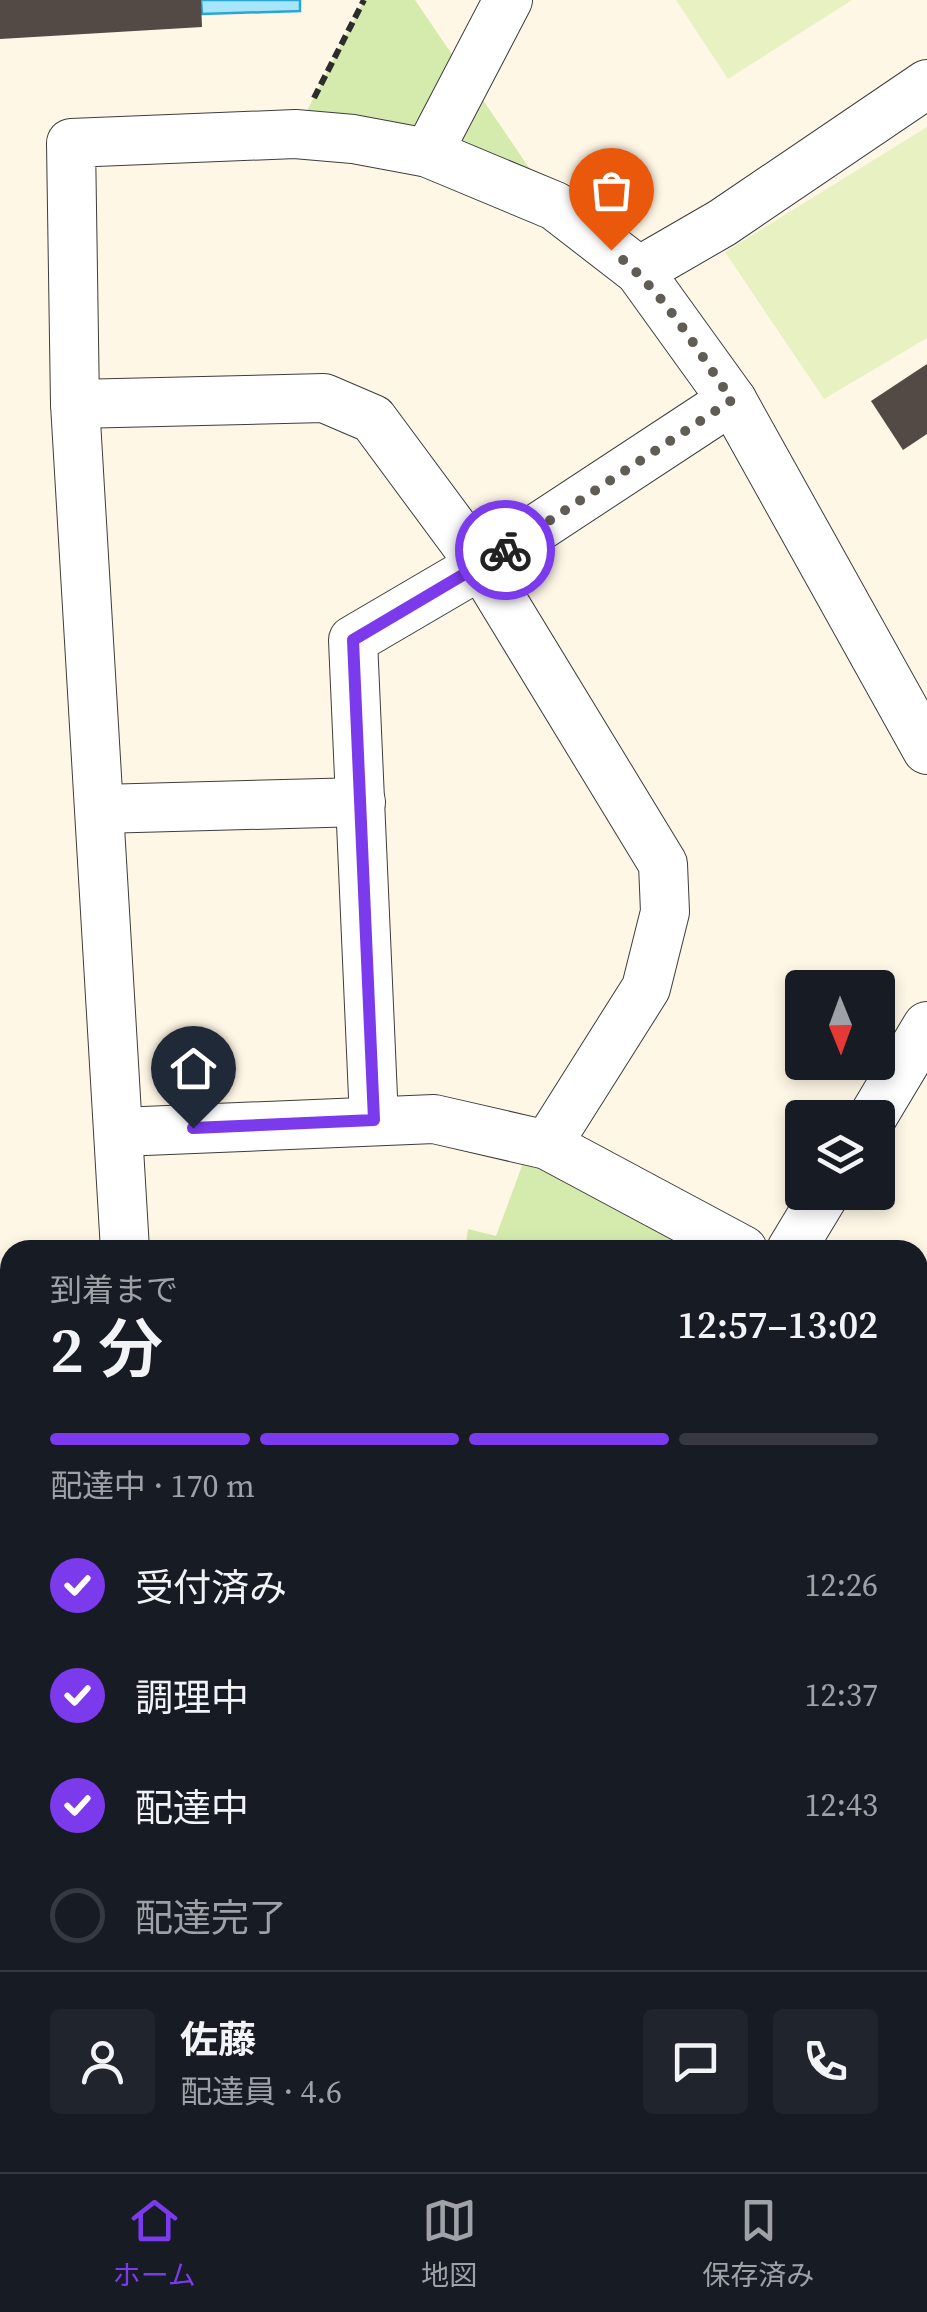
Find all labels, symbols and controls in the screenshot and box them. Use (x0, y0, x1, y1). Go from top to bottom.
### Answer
pin (569, 148, 654, 251)
icon: bag (584, 163, 639, 218)
courier (455, 500, 555, 600)
icon: bike (478, 523, 533, 578)
north arrow (785, 970, 895, 1080)
map controls (785, 970, 895, 1210)
pin (151, 1026, 236, 1129)
icon: home (166, 1041, 221, 1096)
button: layers (785, 1100, 895, 1210)
text: 到着まで (50, 1268, 178, 1312)
text: 12:57–13:02 (677, 1299, 878, 1351)
text: 2 分 (50, 1305, 163, 1394)
text: 配達中 · 170 m (50, 1464, 255, 1508)
icon: check (50, 1558, 105, 1613)
text: 受付済み (135, 1562, 287, 1614)
text: 12:26 (804, 1563, 878, 1607)
icon: check (50, 1668, 105, 1723)
text: 調理中 (135, 1672, 249, 1724)
text: 12:37 (804, 1673, 878, 1717)
icon: check (50, 1778, 105, 1833)
text: 配達中 (135, 1782, 249, 1834)
text: 12:43 (804, 1783, 878, 1827)
text: 配達完了 (135, 1892, 287, 1944)
button: person (50, 2009, 155, 2114)
button: chat (643, 2009, 748, 2114)
button: phone (773, 2009, 878, 2114)
text: 佐藤 (180, 2014, 256, 2066)
text: 配達員 · 4.6 (180, 2070, 342, 2114)
tab: ホーム (113, 2193, 196, 2294)
tab: 地図 (421, 2193, 477, 2294)
tab: 保存済み (702, 2193, 814, 2294)

